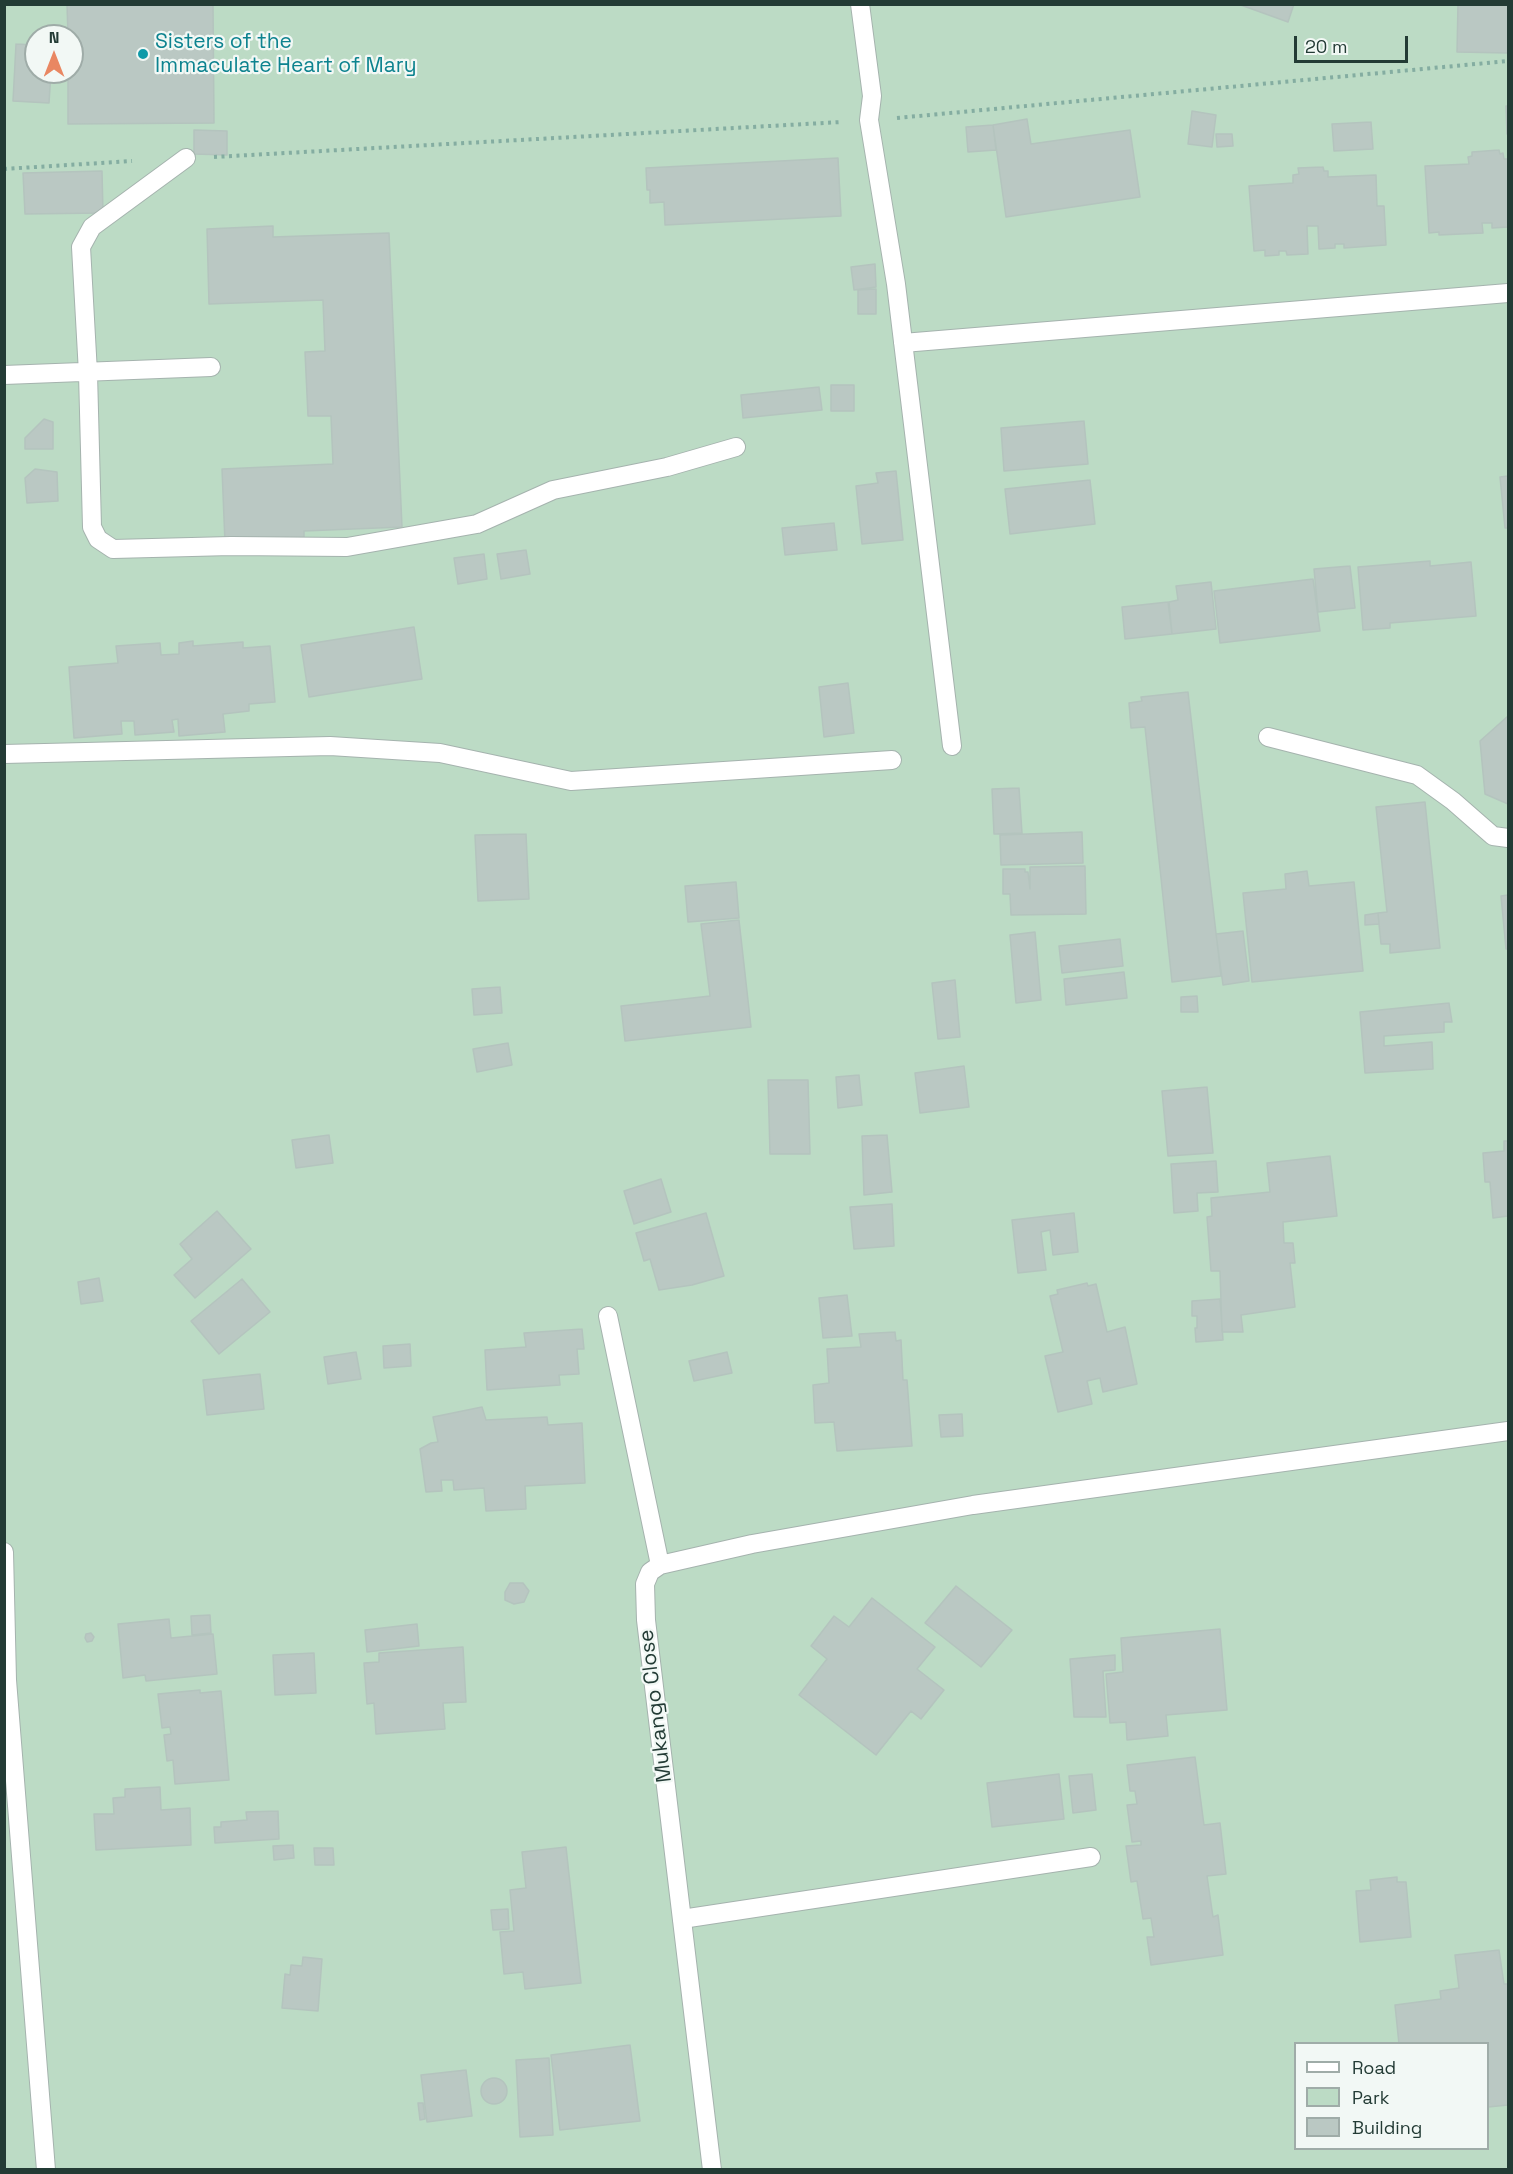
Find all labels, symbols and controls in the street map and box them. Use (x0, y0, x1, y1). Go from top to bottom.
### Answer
north arrow (24, 24, 84, 84)
scale bar (1297, 24, 1411, 62)
text: N (49, 27, 59, 48)
place label: Sisters of the Immaculate Heart of Mary (155, 29, 417, 79)
text: 20 m (1305, 35, 1348, 58)
marker: Sisters of the Immaculate Heart of Mary (136, 47, 150, 61)
street label: Mukango Close (634, 1628, 678, 1784)
legend (1294, 2042, 1489, 2150)
text: Road (1352, 2056, 1396, 2079)
text: Park (1352, 2086, 1389, 2109)
text: Building (1352, 2116, 1422, 2139)

